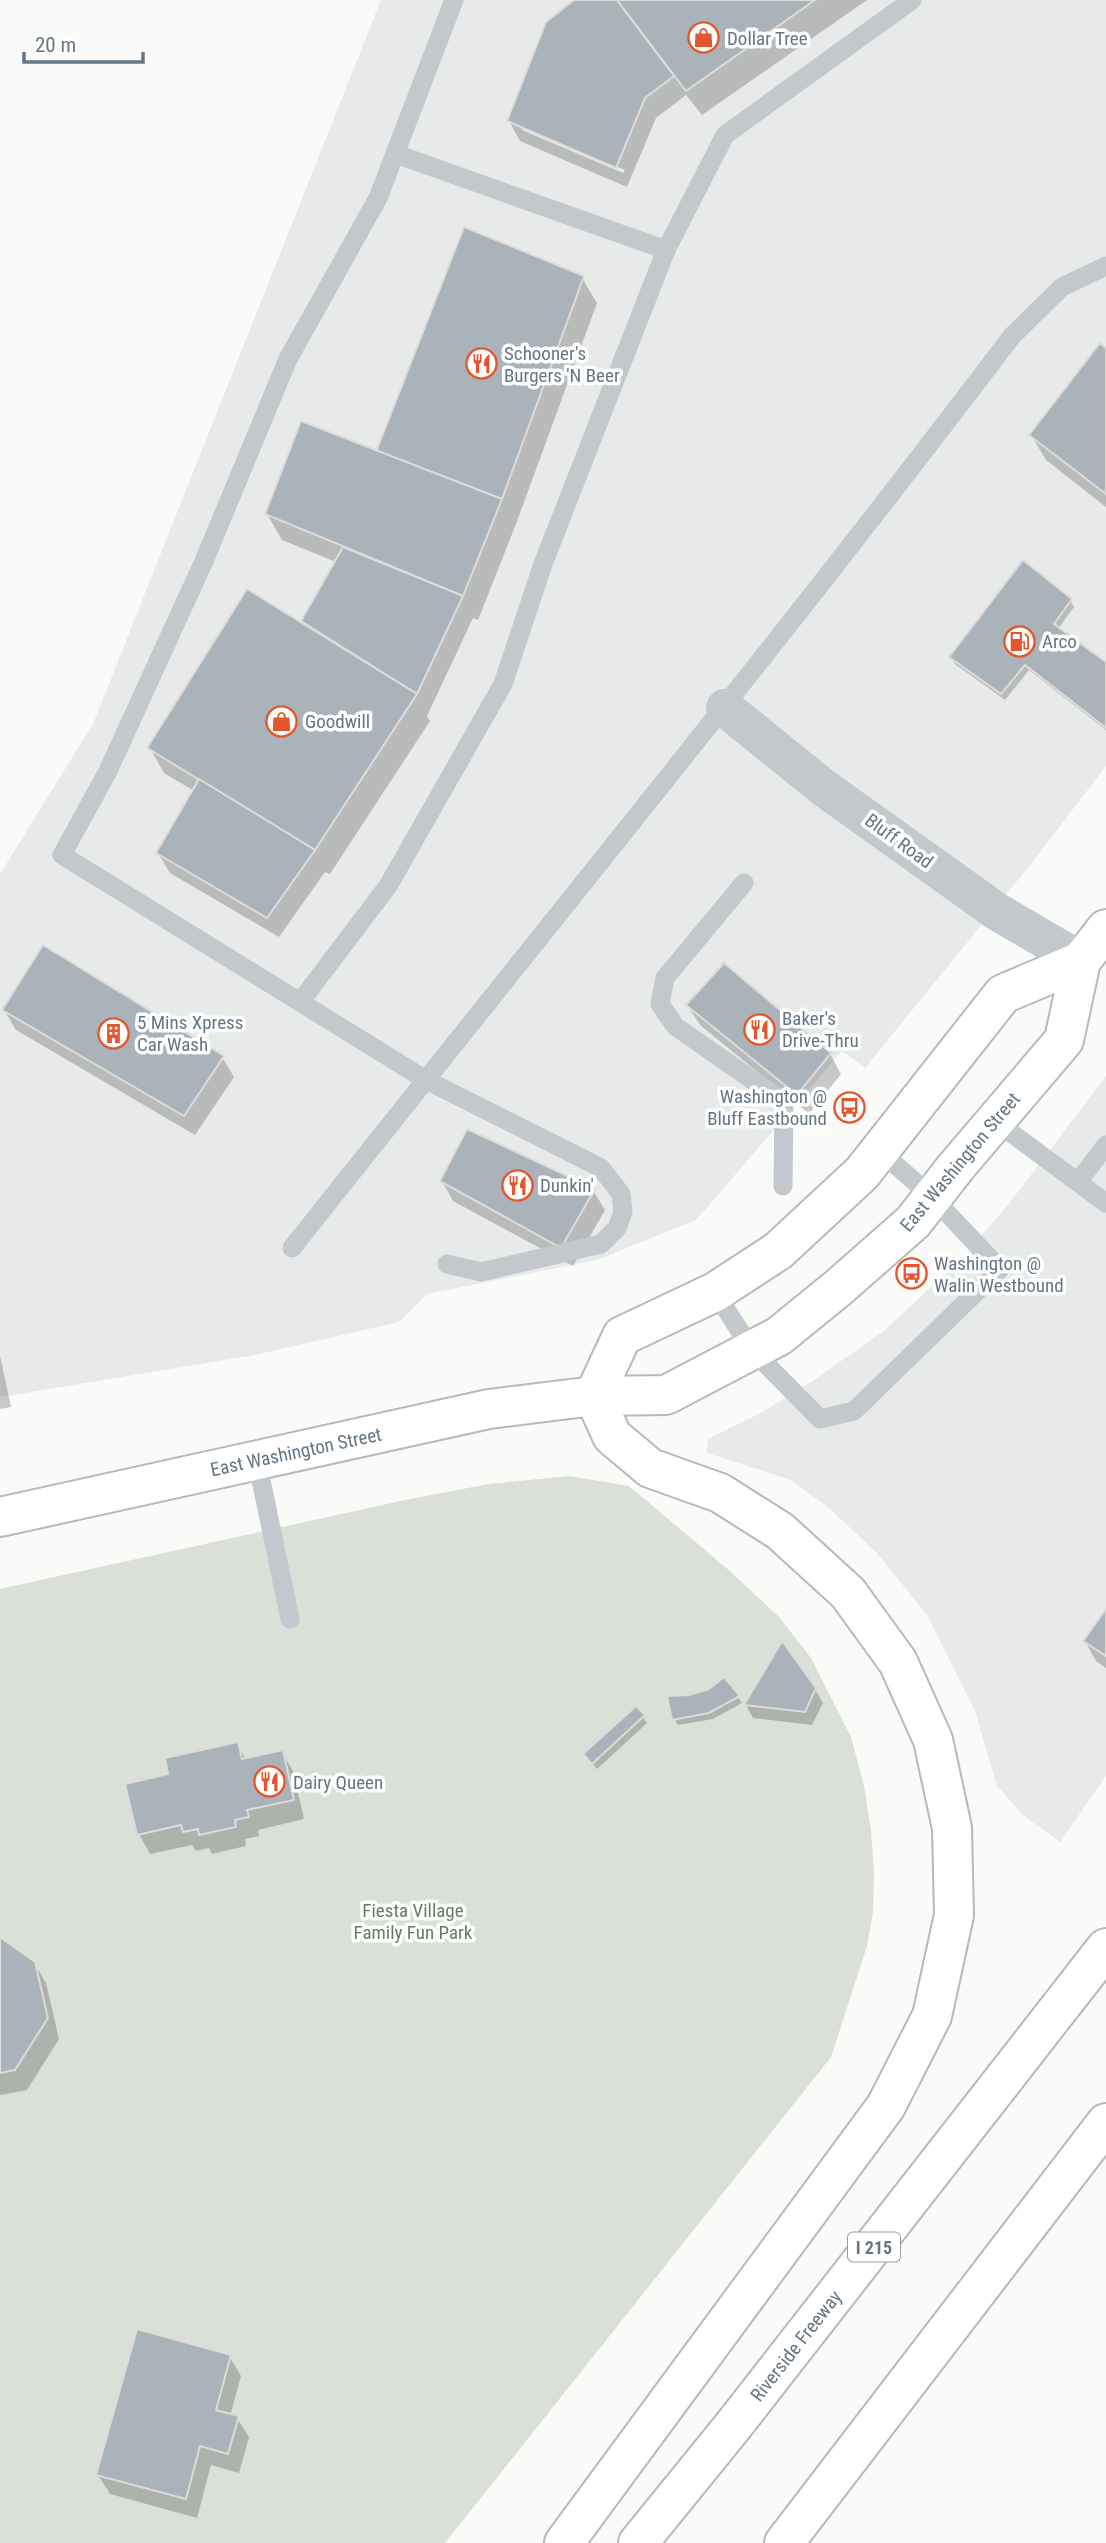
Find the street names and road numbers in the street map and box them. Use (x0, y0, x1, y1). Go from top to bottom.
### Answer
street label: Bluff Road (861, 809, 937, 873)
street label: East Washington Street (895, 1088, 1025, 1236)
street label: East Washington Street (208, 1423, 384, 1481)
road number: I 215 (848, 2232, 900, 2262)
street label: Riverside Freeway (746, 2286, 846, 2406)

